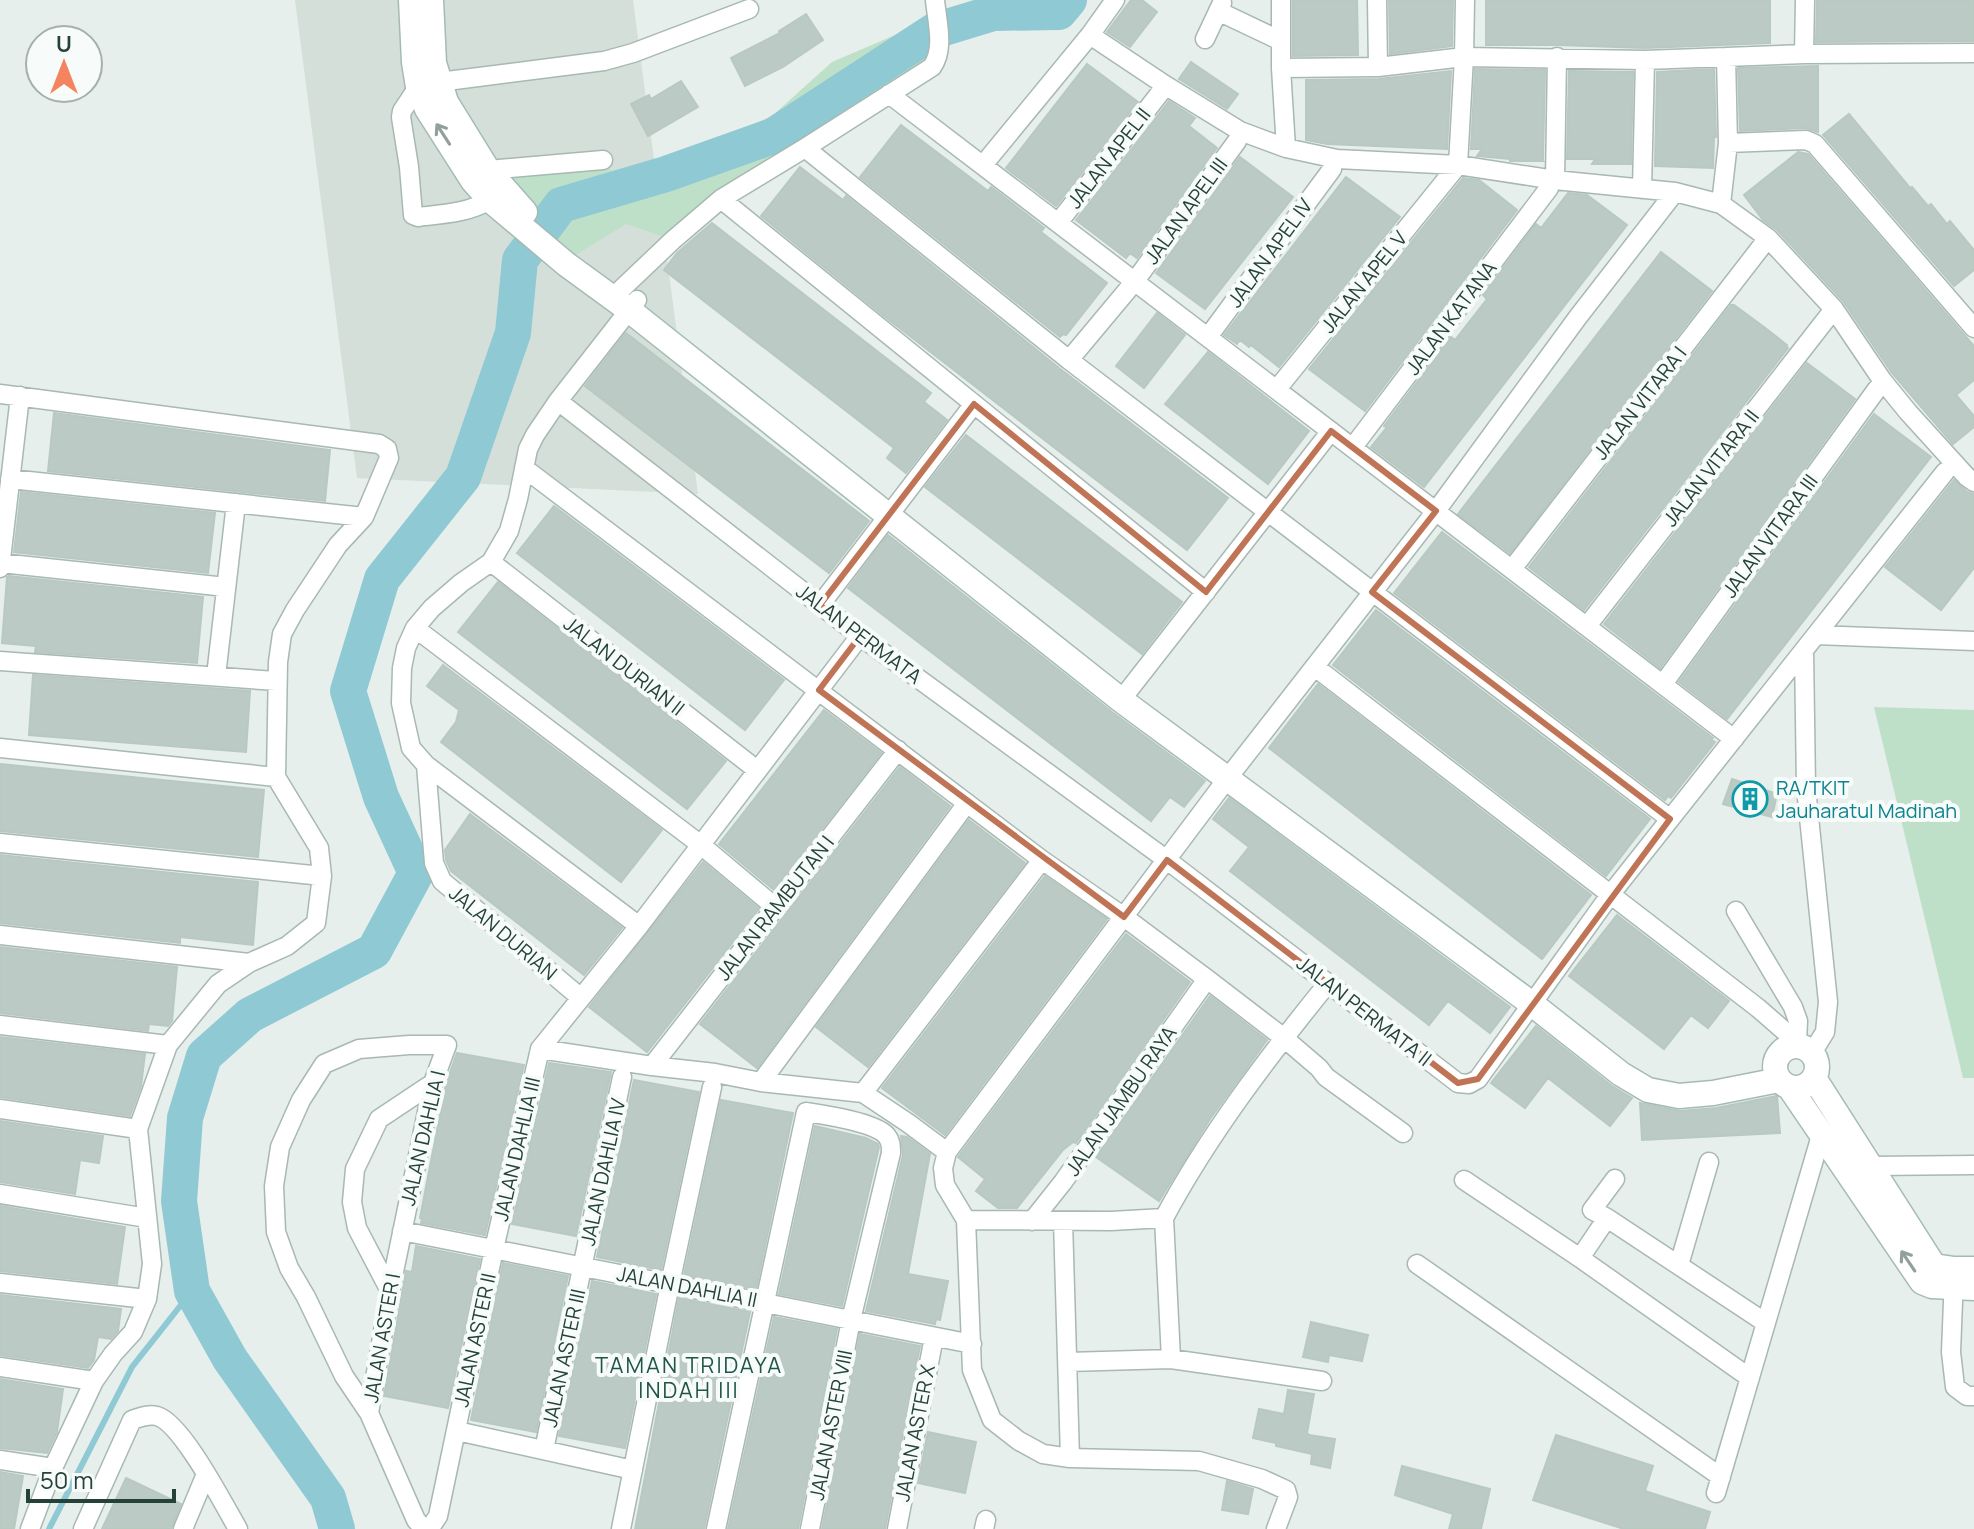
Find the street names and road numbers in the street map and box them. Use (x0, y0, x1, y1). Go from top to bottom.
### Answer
street label: JALAN APEL II (1061, 102, 1156, 214)
street label: JALAN APEL III (1138, 152, 1233, 269)
street label: JALAN APEL IV (1221, 193, 1318, 313)
street label: JALAN APEL V (1314, 225, 1413, 338)
street label: JALAN KATANA (1399, 255, 1503, 380)
street label: JALAN VITARA I (1587, 340, 1692, 465)
street label: JALAN VITARA II (1656, 404, 1765, 532)
street label: JALAN VITARA III (1716, 469, 1824, 603)
street label: JALAN PERMATA (791, 577, 928, 690)
street label: JALAN DURIAN II (558, 610, 690, 721)
street label: JALAN RAMBUTAN I (709, 830, 840, 986)
street label: JALAN DURIAN (444, 879, 563, 986)
street label: JALAN PERMATA II (1291, 949, 1437, 1072)
street label: JALAN JAMBU RAYA (1059, 1020, 1183, 1181)
street label: JALAN DAHLIA I (394, 1068, 451, 1208)
street label: JALAN DAHLIA III (487, 1074, 546, 1224)
street label: JALAN DAHLIA IV (574, 1096, 631, 1248)
street label: JALAN DAHLIA II (615, 1260, 760, 1313)
street label: JALAN ASTER I (357, 1271, 406, 1405)
street label: JALAN ASTER II (447, 1271, 502, 1409)
street label: JALAN ASTER III (536, 1286, 591, 1430)
street label: JALAN ASTER VIII (803, 1347, 858, 1502)
street label: JALAN ASTER X (888, 1362, 941, 1504)

